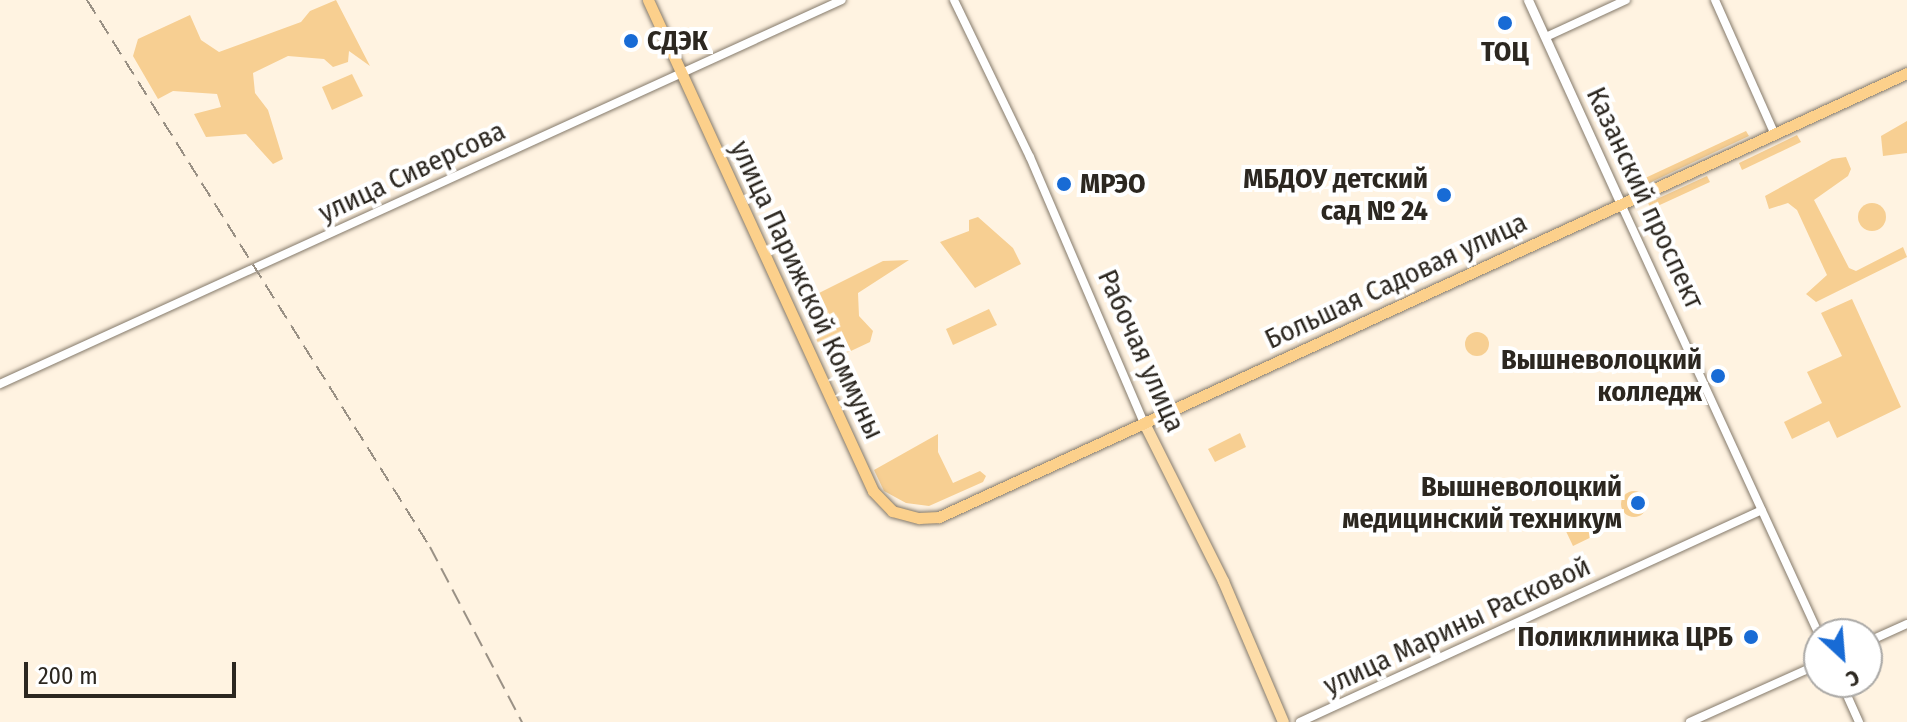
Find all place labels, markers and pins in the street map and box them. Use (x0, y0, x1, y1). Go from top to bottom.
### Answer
marker: ТОЦ (1496, 14, 1514, 32)
place label: СДЭК (647, 24, 708, 58)
marker: СДЭК (622, 32, 640, 50)
place label: ТОЦ (1481, 35, 1529, 69)
place label: МБДОУ детский сад № 24 (1243, 162, 1428, 228)
place label: МРЭО (1080, 167, 1146, 201)
marker: МРЭО (1055, 175, 1073, 193)
marker: МБДОУ детский сад № 24 (1435, 186, 1453, 204)
place label: Вышневолоцкий колледж (1501, 343, 1702, 409)
marker: Вышневолоцкий колледж (1709, 367, 1727, 385)
place label: Вышневолоцкий медицинский техникум (1342, 470, 1622, 536)
marker: Вышневолоцкий медицинский техникум (1629, 494, 1647, 512)
place label: Поликлиника ЦРБ (1518, 620, 1733, 654)
marker: Поликлиника ЦРБ (1740, 626, 1762, 648)

